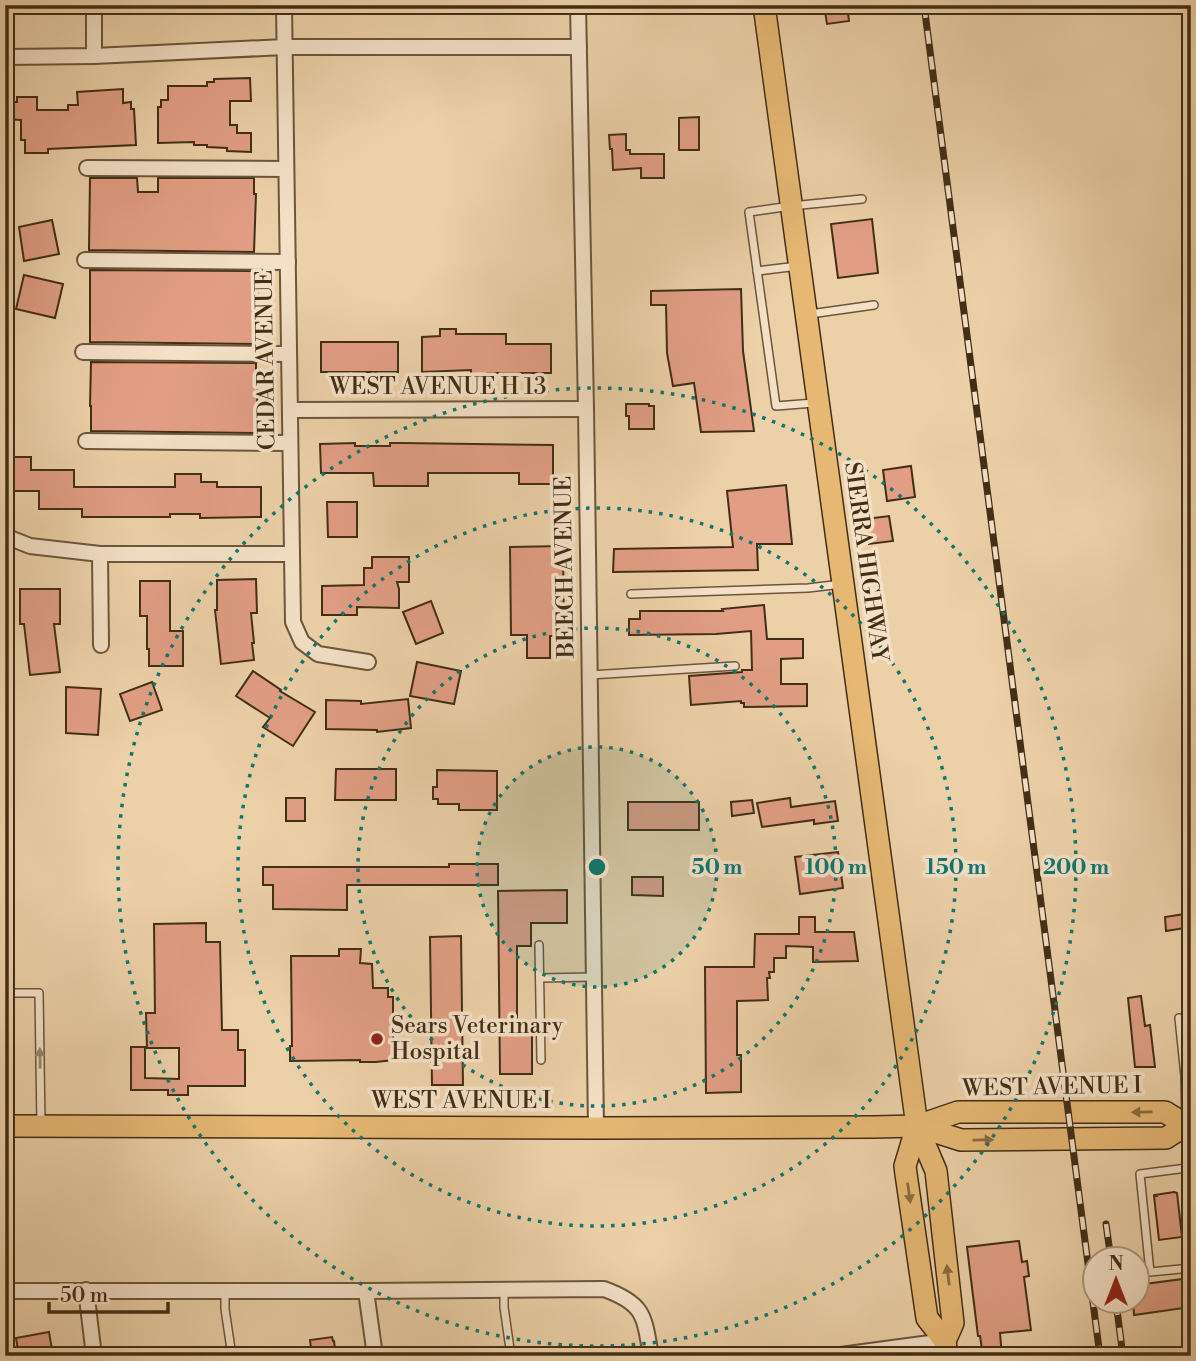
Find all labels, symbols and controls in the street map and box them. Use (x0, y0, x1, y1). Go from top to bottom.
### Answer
street label: CEDAR AVENUE (250, 270, 282, 450)
street label: WEST AVENUE H 13 (329, 373, 546, 401)
street label: SIERRA HIGHWAY (838, 460, 894, 666)
street label: BEECH AVENUE (549, 476, 581, 659)
centre of rings (585, 855, 609, 879)
text: 50 m (692, 855, 742, 881)
text: 100 m (805, 855, 867, 881)
text: 150 m (926, 855, 986, 881)
text: 200 m (1043, 855, 1109, 881)
place label: Sears Veterinary Hospital (391, 1012, 564, 1066)
marker: Sears Veterinary Hospital (369, 1031, 385, 1047)
one-way arrow (34, 1047, 46, 1069)
street label: WEST AVENUE I (961, 1071, 1142, 1103)
street label: WEST AVENUE I (370, 1087, 551, 1115)
one-way arrow (1131, 1106, 1153, 1118)
one-way arrow (972, 1134, 994, 1146)
one-way arrow (904, 1182, 915, 1204)
north arrow (1080, 1246, 1150, 1316)
text: N (1108, 1252, 1124, 1276)
one-way arrow (942, 1264, 953, 1286)
scale bar (49, 1270, 168, 1314)
text: 50 m (60, 1283, 108, 1309)

